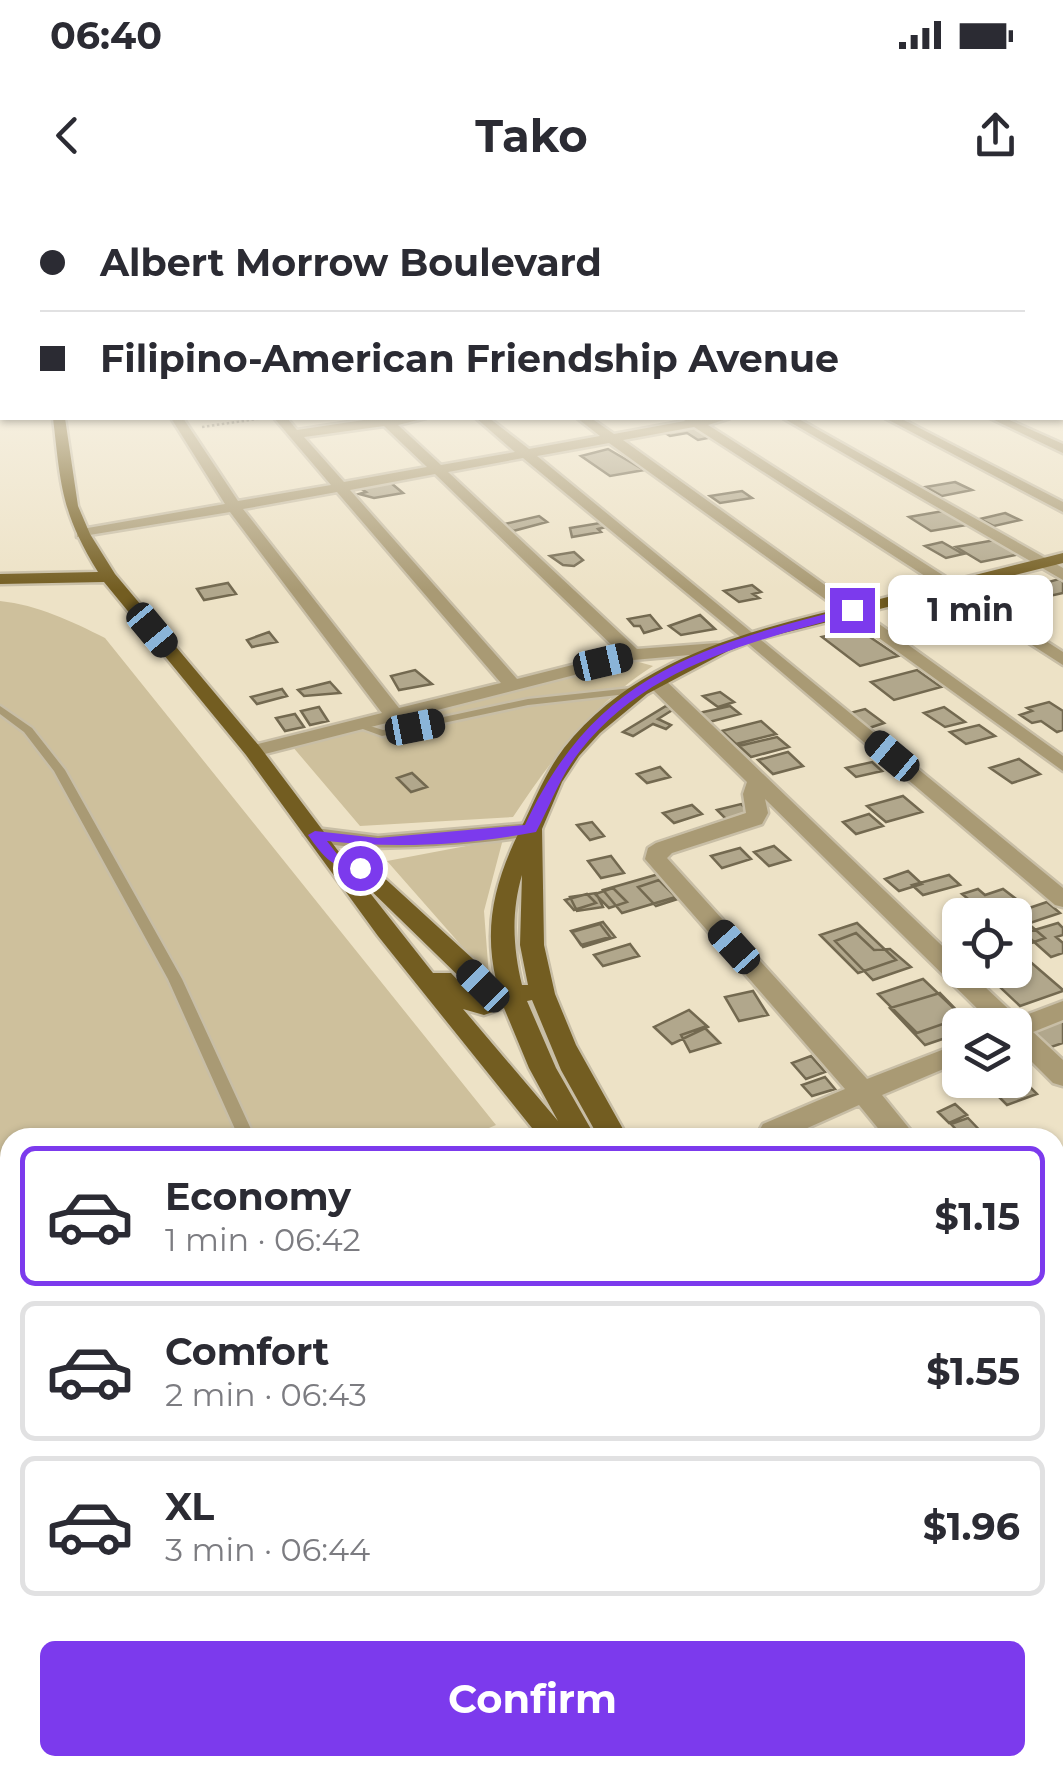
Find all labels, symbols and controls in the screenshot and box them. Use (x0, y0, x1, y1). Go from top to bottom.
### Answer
text: 06:40 (50, 12, 162, 59)
icon: back (40, 108, 95, 163)
text: Tako (475, 108, 588, 163)
icon: share (968, 108, 1023, 163)
text: Albert Morrow Boulevard (100, 239, 602, 286)
text: Filipino-American Friendship Avenue (100, 335, 839, 382)
callout: 1 min (887, 575, 1052, 645)
route end (830, 588, 875, 633)
text: 1 min (927, 590, 1014, 629)
car (121, 597, 183, 663)
car (570, 641, 636, 683)
car (383, 707, 447, 747)
car (859, 725, 925, 787)
route start (338, 846, 383, 891)
map controls (942, 898, 1032, 1098)
button: locate (942, 898, 1032, 988)
car (703, 915, 765, 979)
car (451, 954, 515, 1018)
button: layers (942, 1008, 1032, 1098)
icon: car (45, 1171, 135, 1261)
text: Economy (165, 1173, 351, 1220)
text: $1.15 (934, 1193, 1020, 1240)
text: 1 min · 06:42 (165, 1220, 361, 1259)
icon: car (45, 1326, 135, 1416)
text: Comfort (165, 1328, 329, 1375)
text: $1.55 (926, 1348, 1020, 1395)
text: 2 min · 06:43 (165, 1375, 367, 1414)
icon: car (45, 1481, 135, 1571)
text: XL (165, 1483, 214, 1530)
text: $1.96 (923, 1503, 1020, 1550)
text: 3 min · 06:44 (165, 1530, 370, 1569)
button: Confirm (40, 1641, 1025, 1756)

